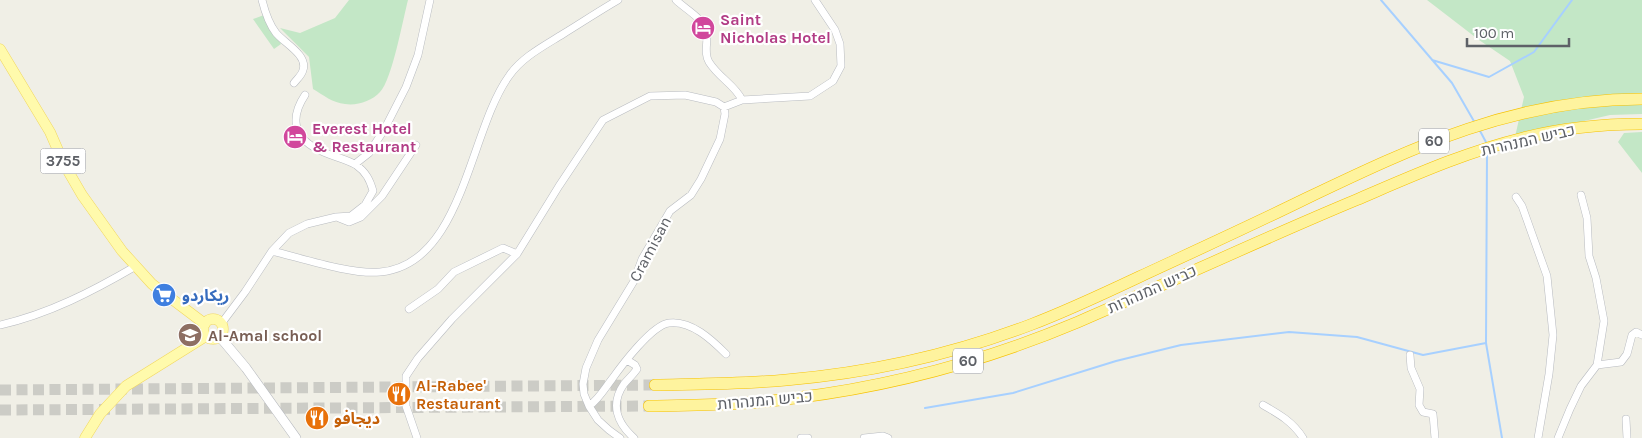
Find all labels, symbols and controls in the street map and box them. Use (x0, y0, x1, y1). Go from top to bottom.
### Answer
place label: Saint Nicholas Hotel (720, 10, 831, 47)
hotel icon: Saint Nicholas Hotel (690, 15, 716, 41)
scale bar (1467, 15, 1570, 47)
text: 100 m (1474, 24, 1514, 42)
place label: Everest Hotel & Restaurant (312, 119, 416, 156)
street label: כביש המנהרות (1479, 120, 1577, 160)
hotel icon: Everest Hotel & Restaurant (282, 124, 308, 150)
road number: 60 (1419, 128, 1449, 154)
road number: 3755 (40, 148, 86, 174)
street label: Cramisan (625, 213, 675, 285)
street label: כביש המנהרות (1104, 261, 1200, 317)
supermarket icon: ريكاردو (151, 282, 177, 308)
place label: ريكاردو (182, 286, 229, 305)
school or university icon: Al-Amal school (177, 322, 203, 348)
place label: Al-Amal school (208, 326, 322, 345)
road number: 60 (953, 348, 983, 374)
place label: Al-Rabee' Restaurant (416, 376, 501, 413)
restaurant icon: Al-Rabee' Restaurant (386, 381, 412, 407)
street label: כביש המנהרות (717, 386, 813, 414)
restaurant icon: ديجافو (304, 405, 330, 431)
place label: ديجافو (334, 409, 380, 428)

